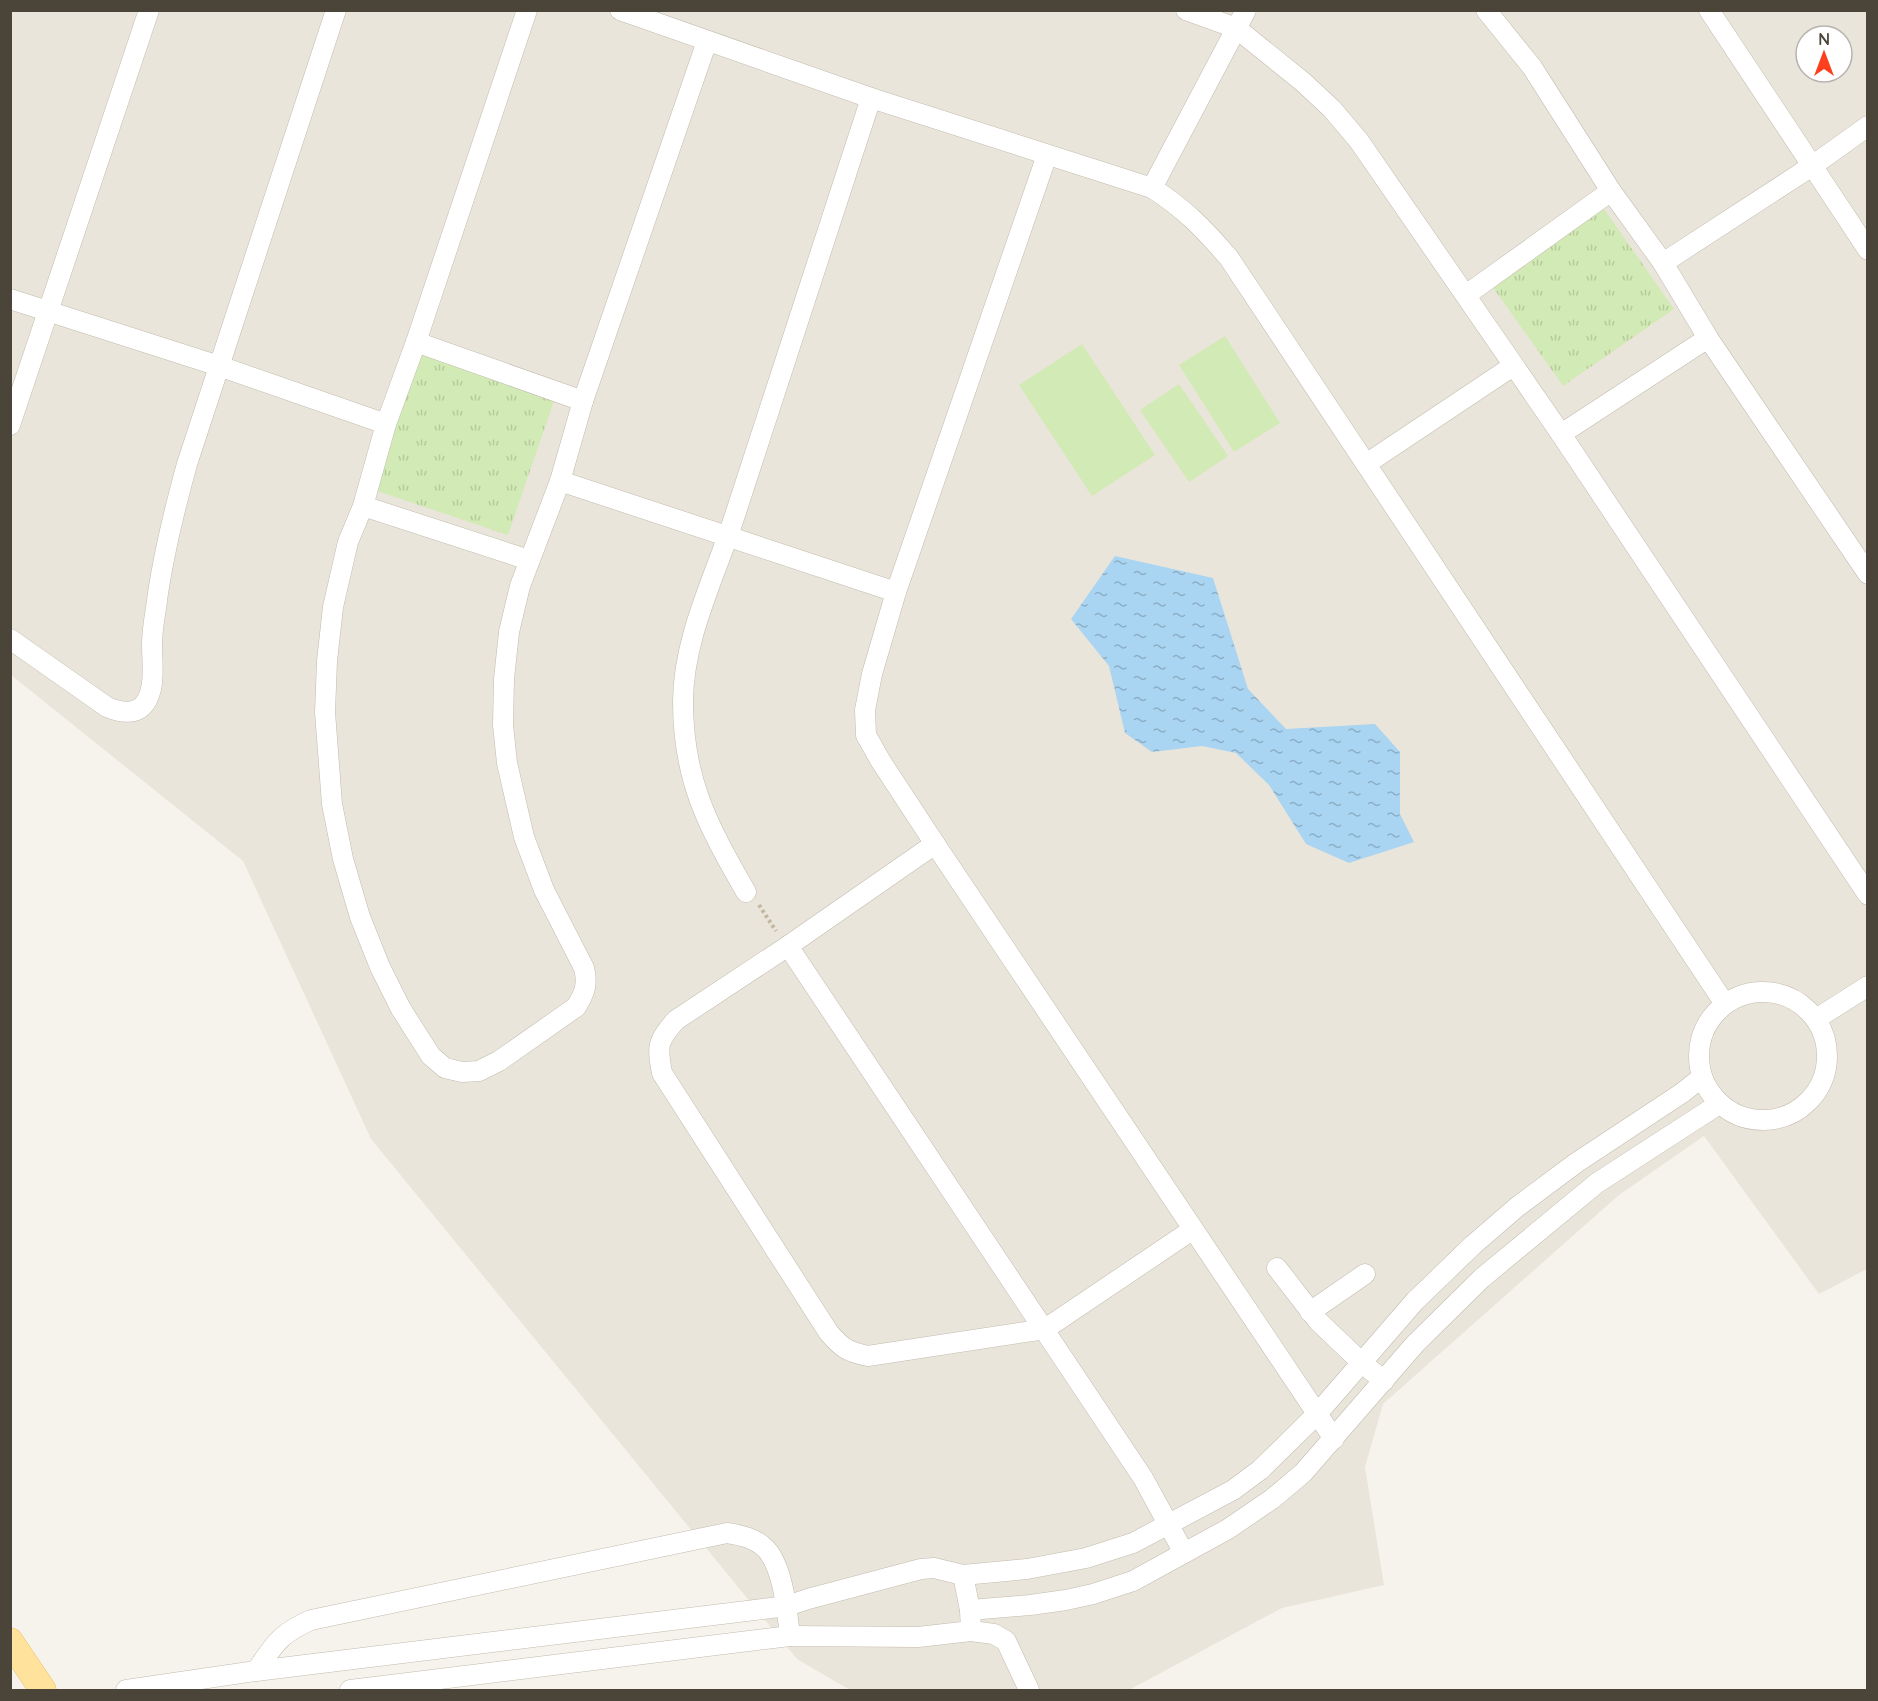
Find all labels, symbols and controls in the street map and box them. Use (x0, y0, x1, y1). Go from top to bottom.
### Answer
north arrow (1794, 24, 1854, 84)
text: N (1818, 29, 1830, 49)

